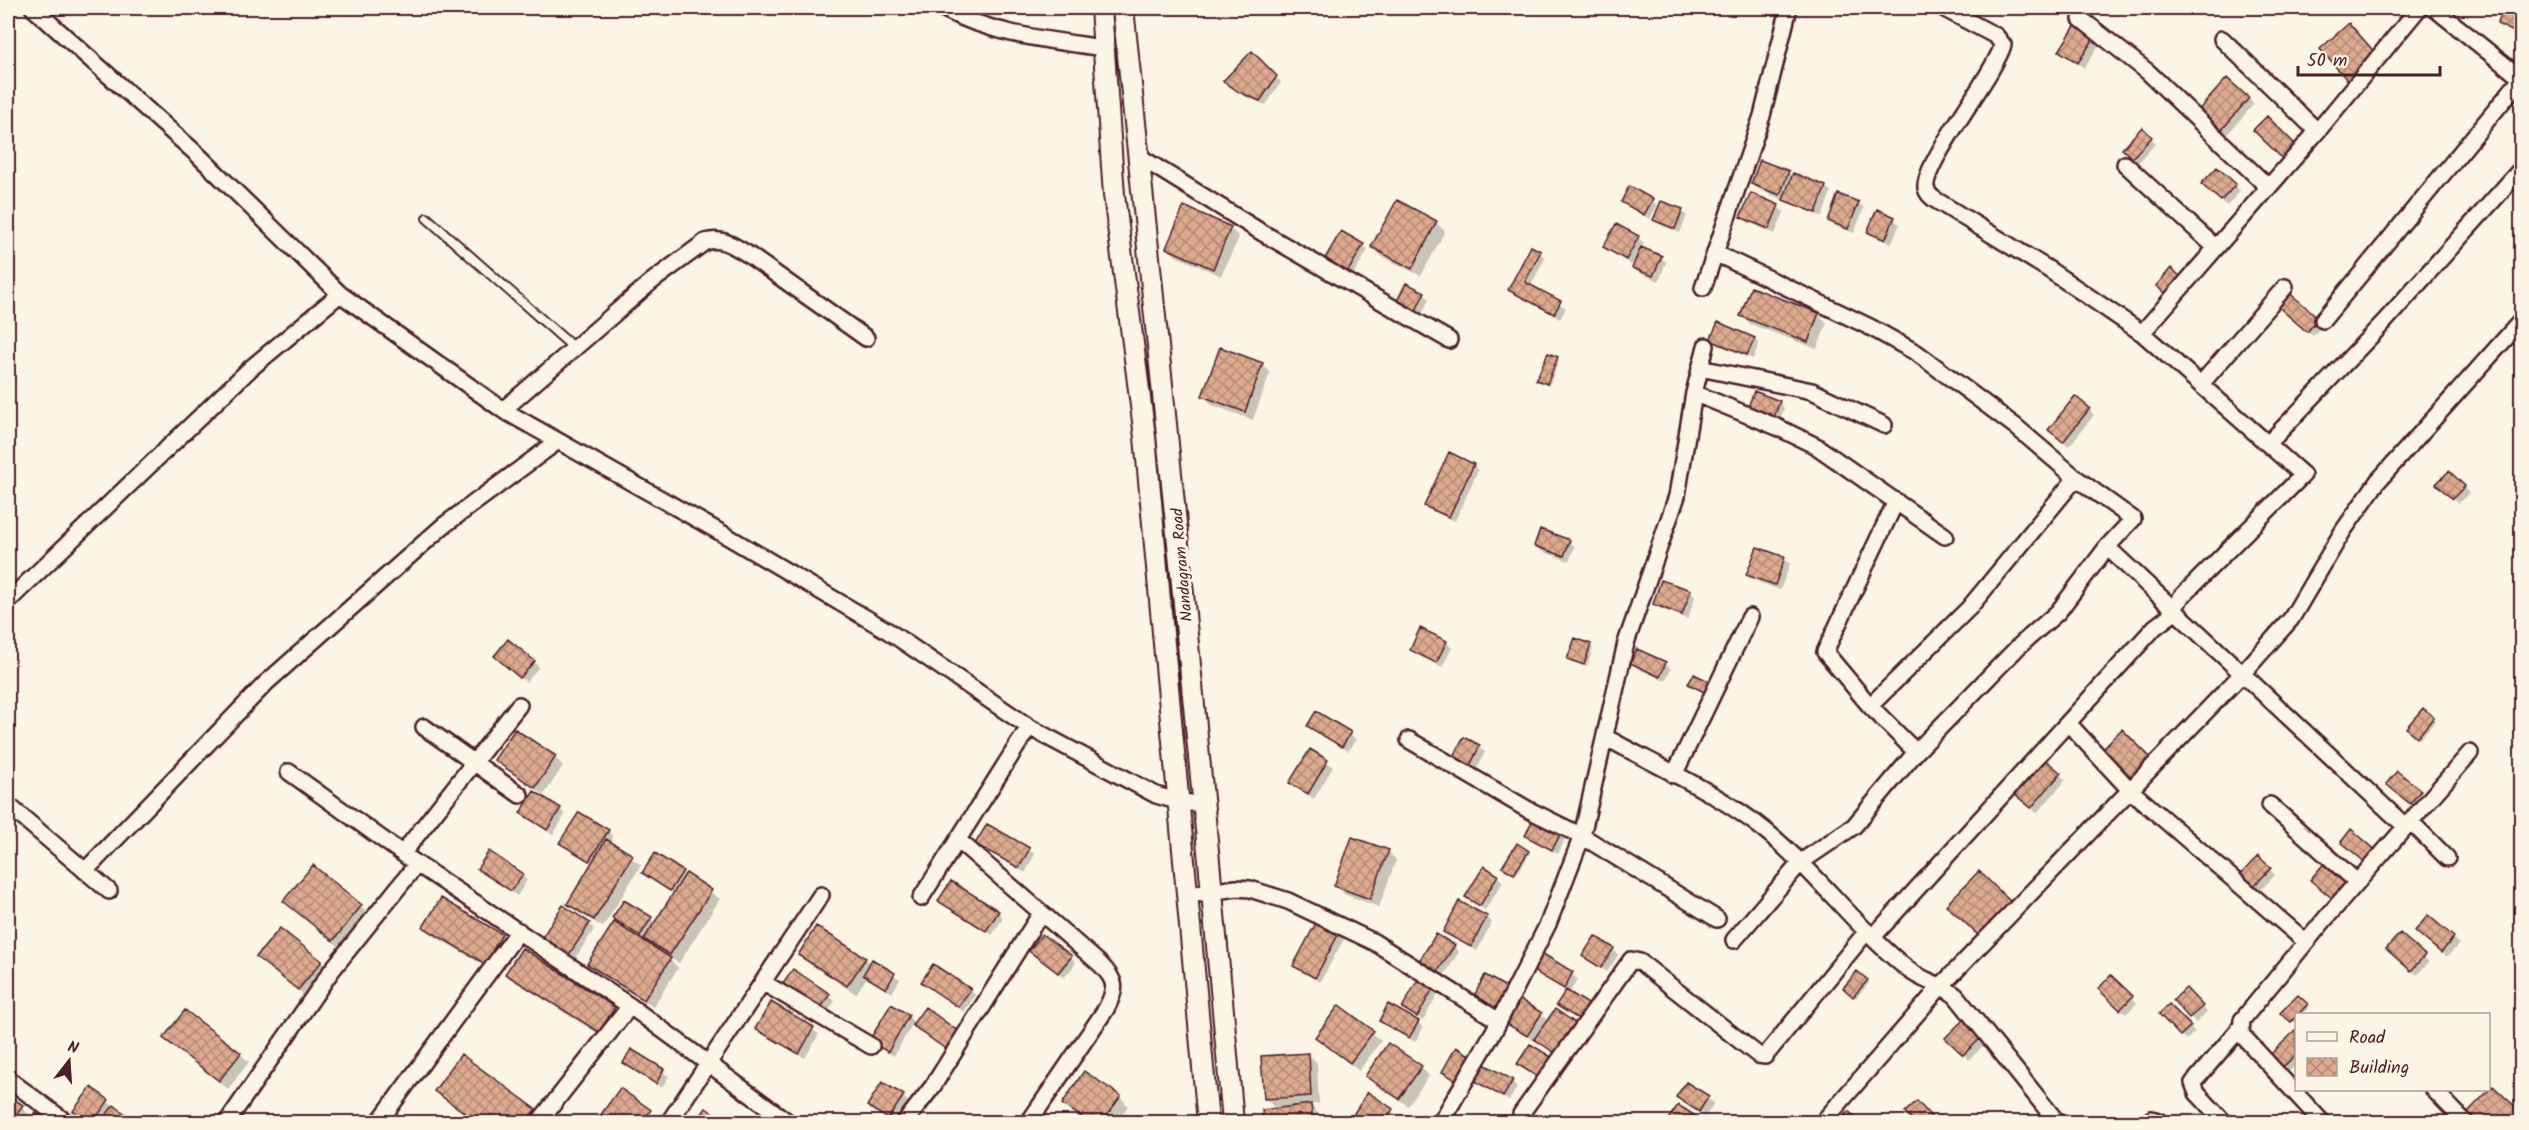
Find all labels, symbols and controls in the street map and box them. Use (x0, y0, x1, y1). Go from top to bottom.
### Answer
scale bar (2298, 39, 2440, 77)
text: 50 m (2307, 47, 2347, 76)
street label: Nandagram Road (1165, 506, 1200, 623)
legend (2295, 1013, 2490, 1091)
text: Road (2349, 1024, 2386, 1053)
north arrow (39, 1031, 99, 1091)
text: N (64, 1035, 81, 1062)
text: Building (2349, 1054, 2409, 1083)

